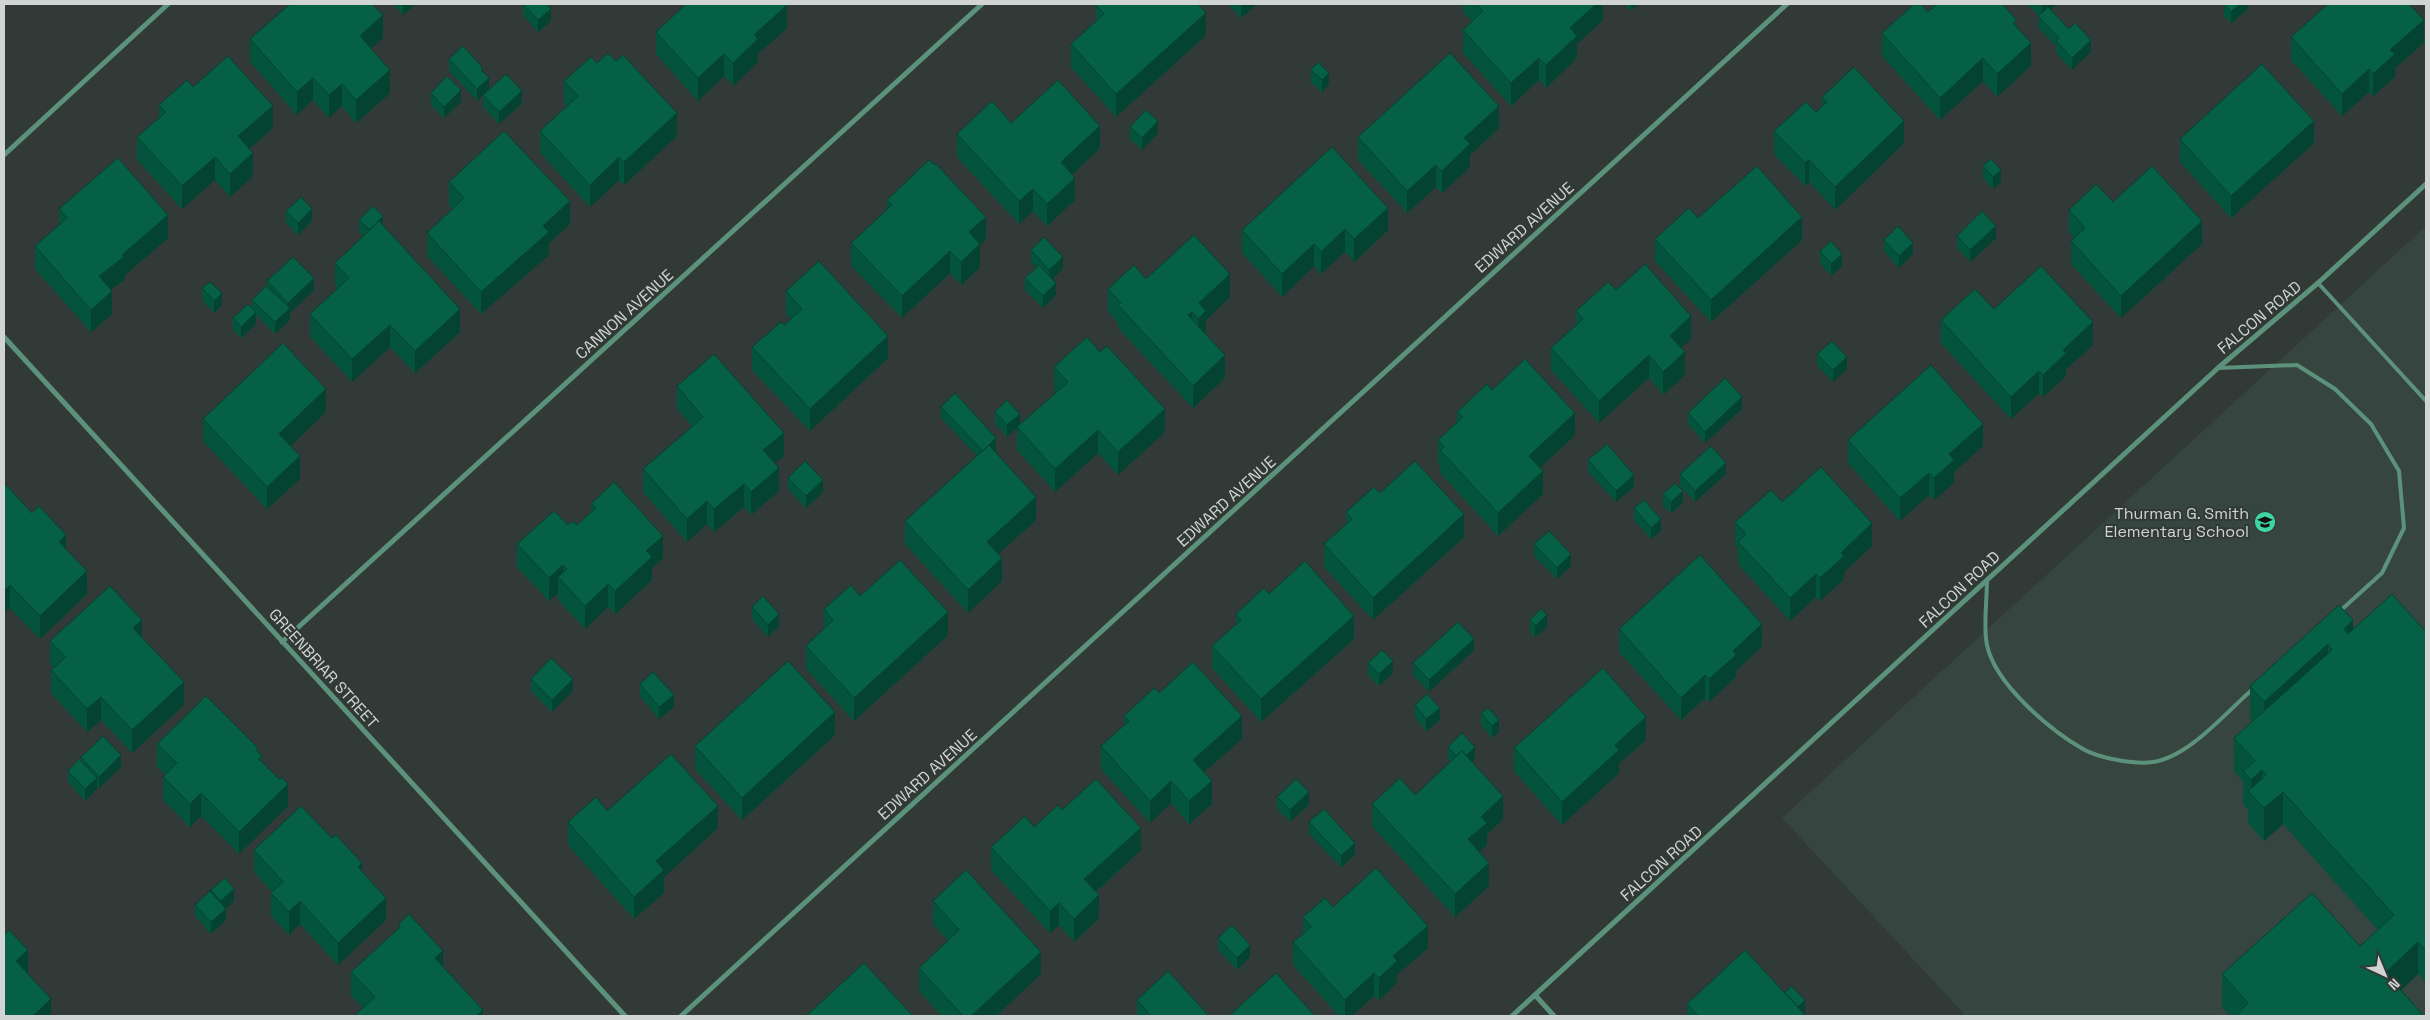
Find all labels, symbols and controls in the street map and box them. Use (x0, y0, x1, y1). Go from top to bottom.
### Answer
street label: EDWARD AVENUE (1470, 177, 1578, 277)
street label: CANNON AVENUE (571, 265, 678, 364)
street label: FALCON ROAD (2213, 276, 2306, 359)
street label: EDWARD AVENUE (1172, 451, 1280, 551)
place label: Thurman G. Smith Elementary School (2104, 503, 2249, 542)
school or university icon: Thurman G. Smith Elementary School (2253, 510, 2277, 534)
street label: FALCON ROAD (1914, 546, 2004, 632)
street label: GREENBRIAR STREET (264, 604, 383, 733)
street label: EDWARD AVENUE (873, 724, 981, 824)
street label: FALCON ROAD (1616, 821, 1707, 906)
north arrow (2360, 950, 2410, 1000)
text: N (2384, 975, 2404, 994)

